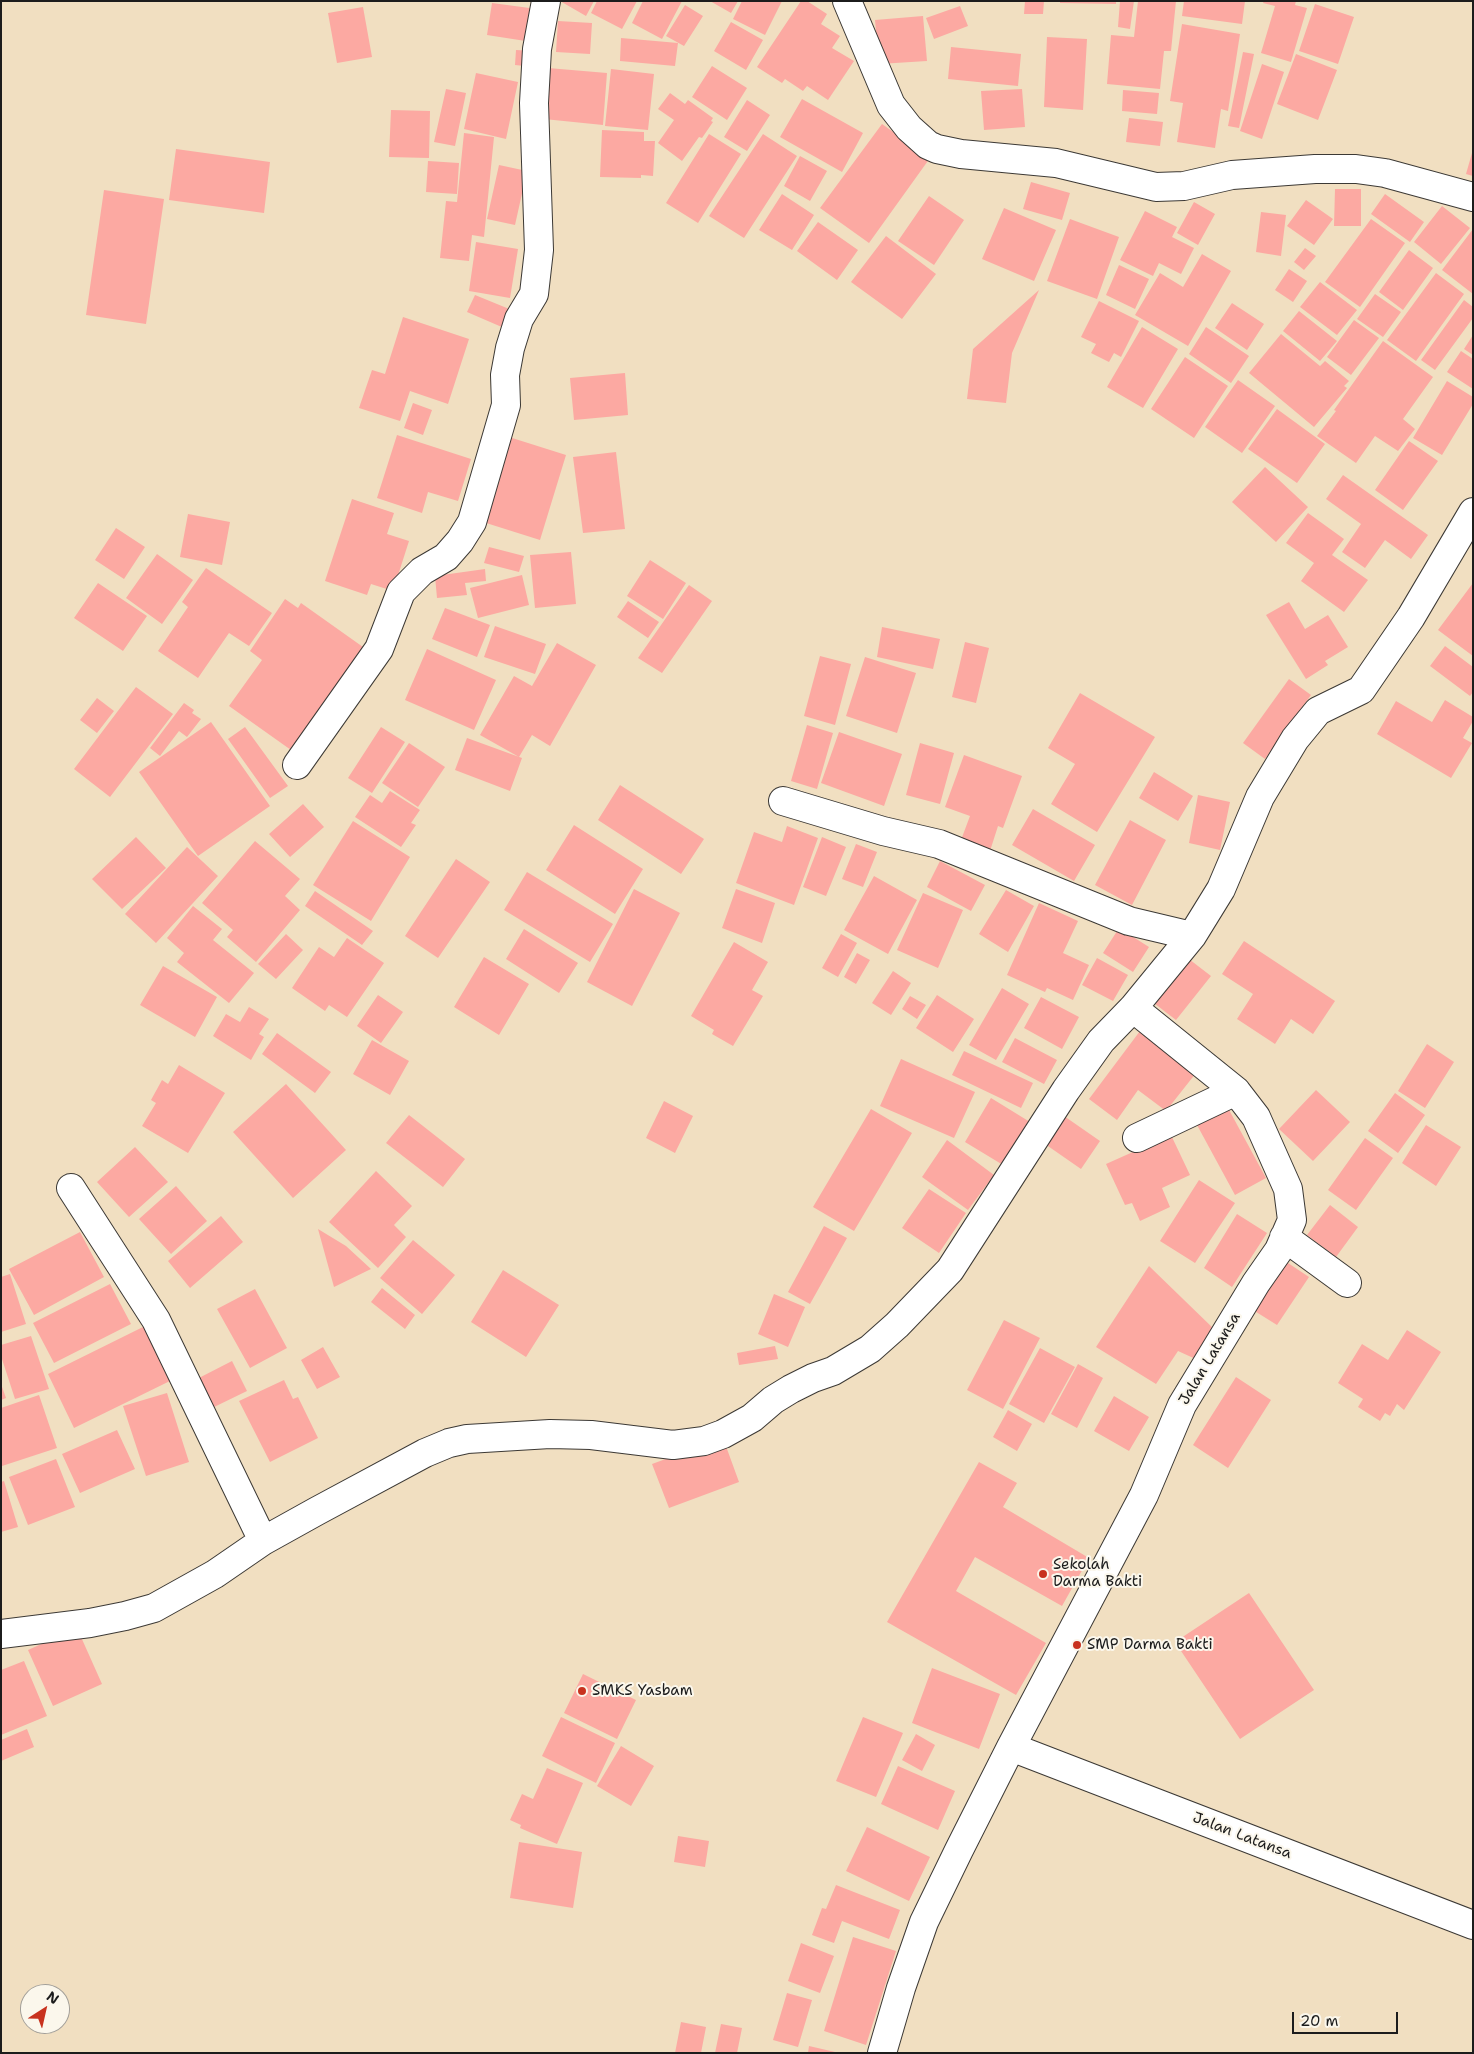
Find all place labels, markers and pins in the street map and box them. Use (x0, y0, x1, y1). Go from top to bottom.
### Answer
place label: Sekolah Darma Bakti (1053, 1556, 1142, 1591)
marker: Sekolah Darma Bakti (1037, 1568, 1049, 1580)
place label: SMP Darma Bakti (1087, 1636, 1213, 1654)
marker: SMP Darma Bakti (1071, 1639, 1083, 1651)
place label: SMKS Yasbam (592, 1682, 693, 1700)
marker: SMKS Yasbam (576, 1685, 588, 1697)

